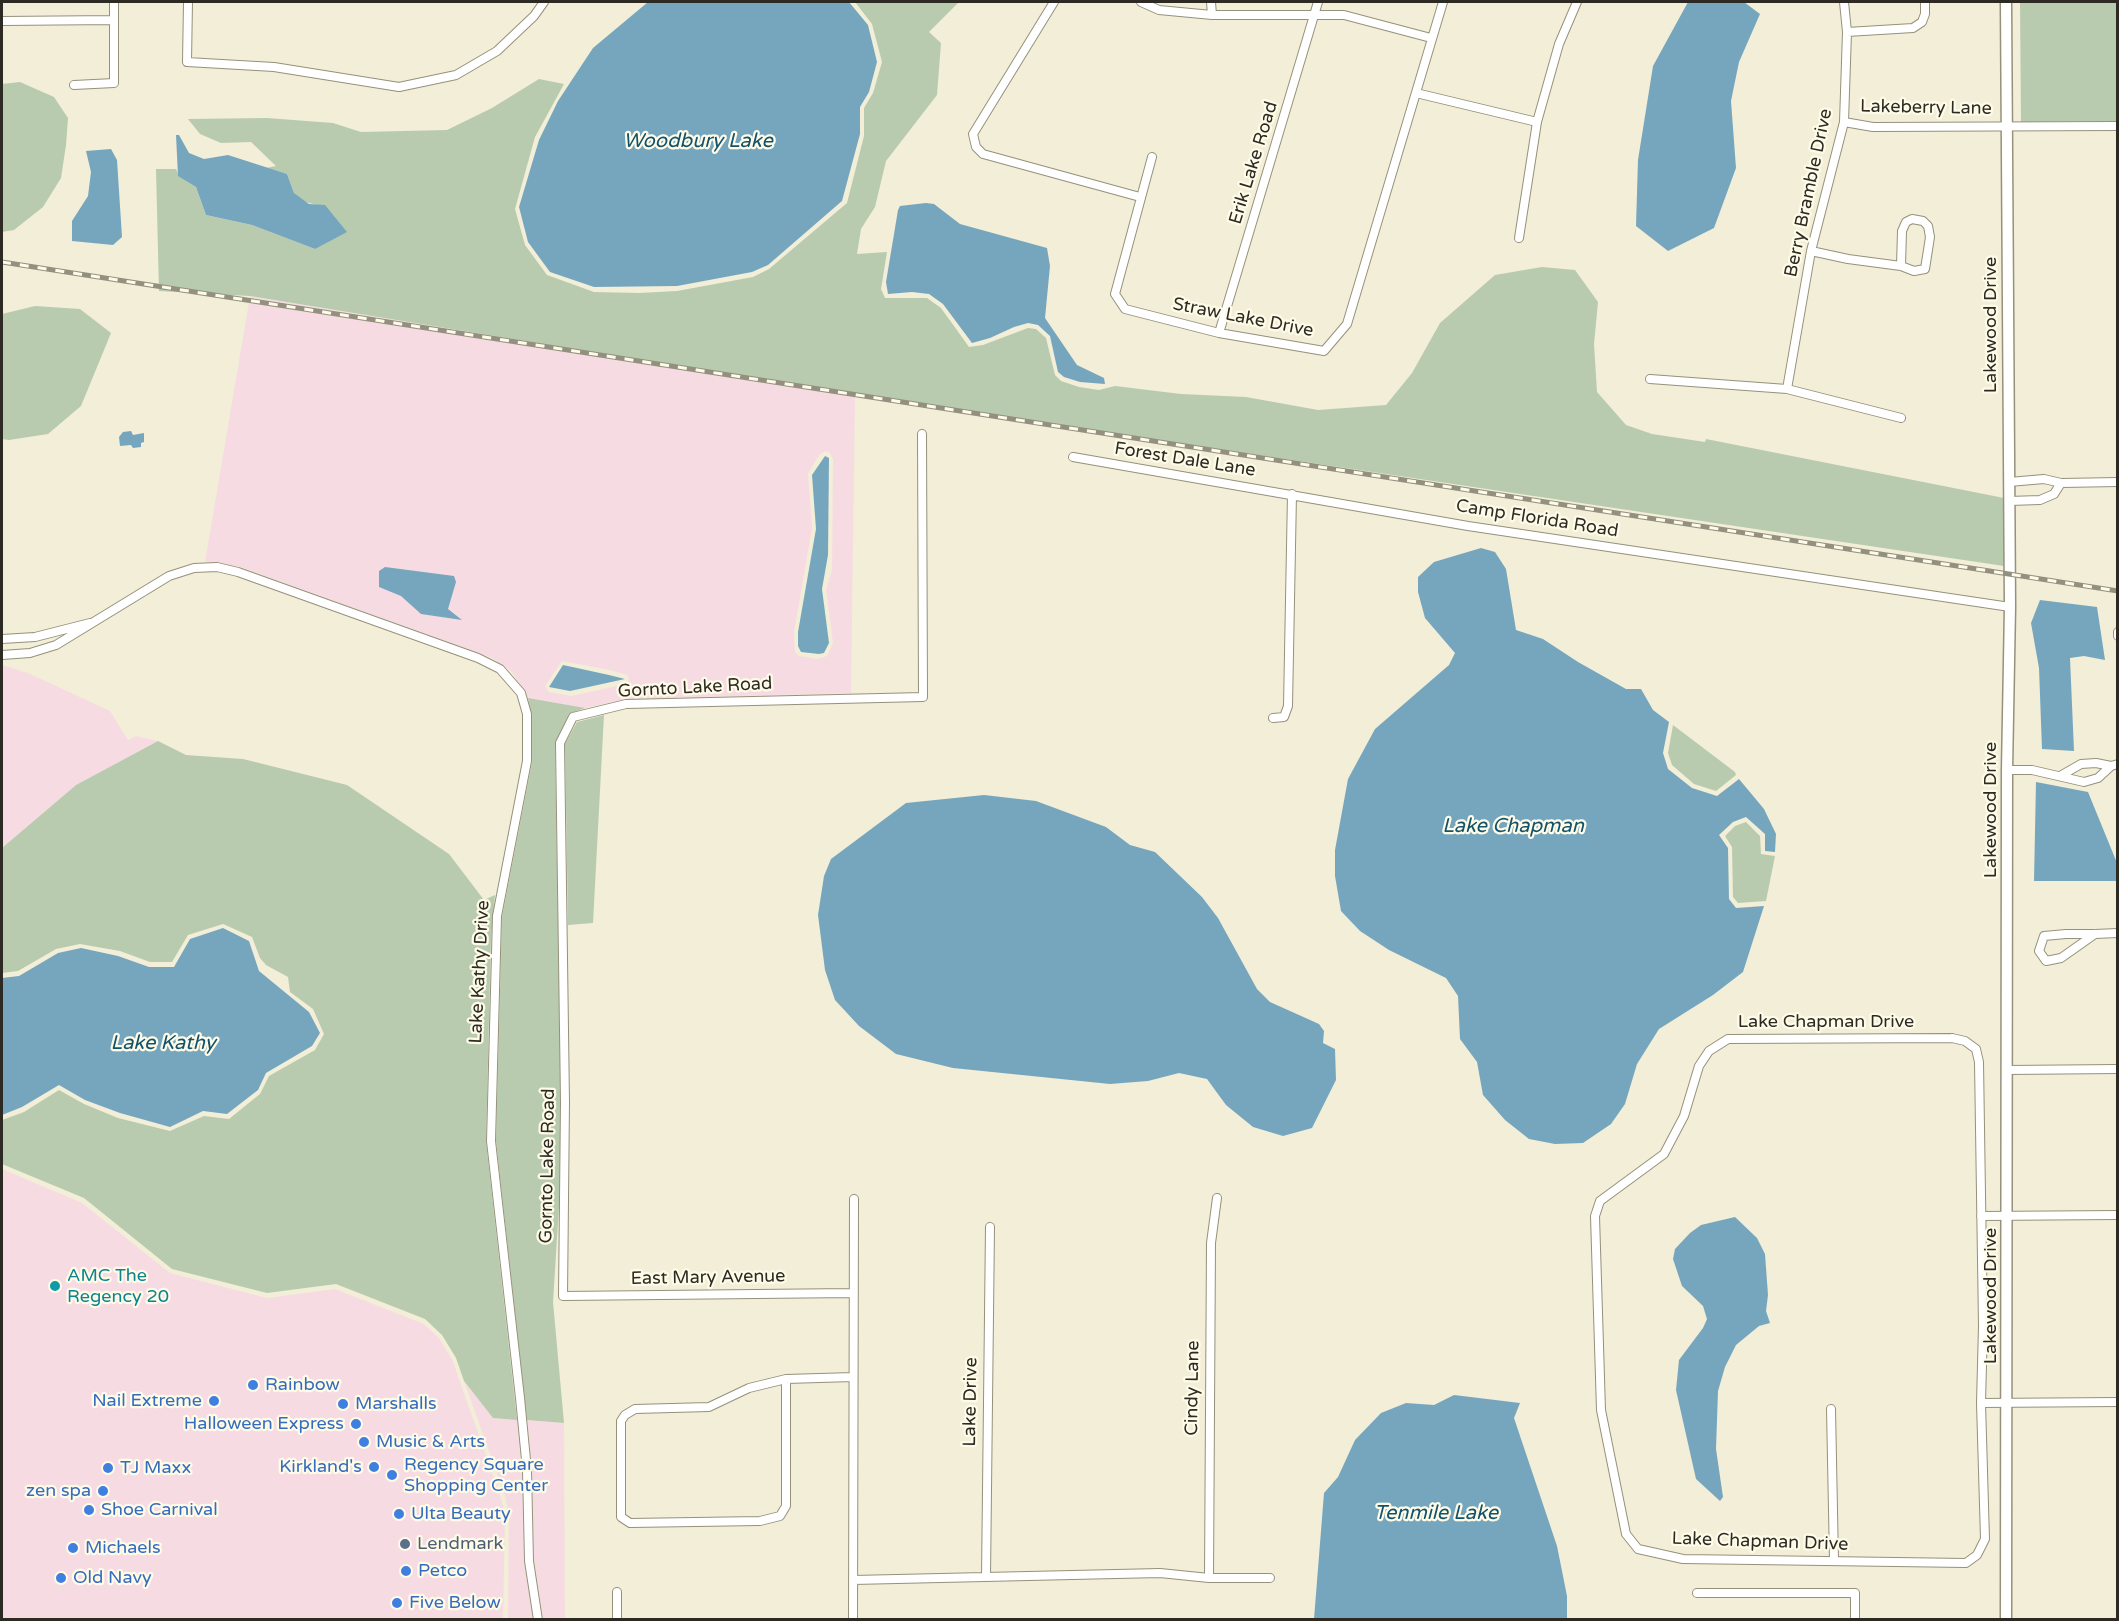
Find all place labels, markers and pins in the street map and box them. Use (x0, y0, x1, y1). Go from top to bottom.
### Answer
place label: AMC The Regency 20 (67, 1265, 169, 1308)
marker: AMC The Regency 20 (48, 1279, 62, 1293)
place label: Rainbow (265, 1374, 340, 1396)
marker: Rainbow (246, 1378, 260, 1392)
place label: Nail Extreme (92, 1390, 202, 1412)
place label: Marshalls (355, 1393, 437, 1415)
marker: Nail Extreme (207, 1394, 221, 1408)
marker: Marshalls (336, 1397, 350, 1411)
place label: Halloween Express (184, 1413, 344, 1435)
marker: Halloween Express (349, 1417, 363, 1431)
place label: Music & Arts (376, 1431, 485, 1453)
marker: Music & Arts (357, 1435, 371, 1449)
place label: Regency Square Shopping Center (404, 1454, 548, 1496)
place label: Kirkland's (279, 1456, 362, 1478)
place label: TJ Maxx (120, 1457, 191, 1479)
marker: Kirkland's (367, 1460, 381, 1474)
marker: TJ Maxx (101, 1461, 115, 1475)
marker: Regency Square Shopping Center (385, 1468, 399, 1482)
place label: zen spa (26, 1480, 91, 1502)
marker: zen spa (96, 1484, 110, 1498)
place label: Shoe Carnival (101, 1499, 218, 1521)
marker: Shoe Carnival (82, 1503, 96, 1517)
place label: Ulta Beauty (411, 1503, 511, 1525)
marker: Ulta Beauty (392, 1507, 406, 1521)
place label: Lendmark (417, 1533, 503, 1555)
place label: Michaels (85, 1537, 161, 1559)
marker: Lendmark (398, 1537, 412, 1551)
marker: Michaels (66, 1541, 80, 1555)
place label: Petco (418, 1560, 467, 1582)
marker: Petco (399, 1564, 413, 1578)
place label: Old Navy (73, 1567, 152, 1589)
marker: Old Navy (54, 1571, 68, 1585)
place label: Five Below (409, 1592, 501, 1614)
marker: Five Below (390, 1596, 404, 1610)

